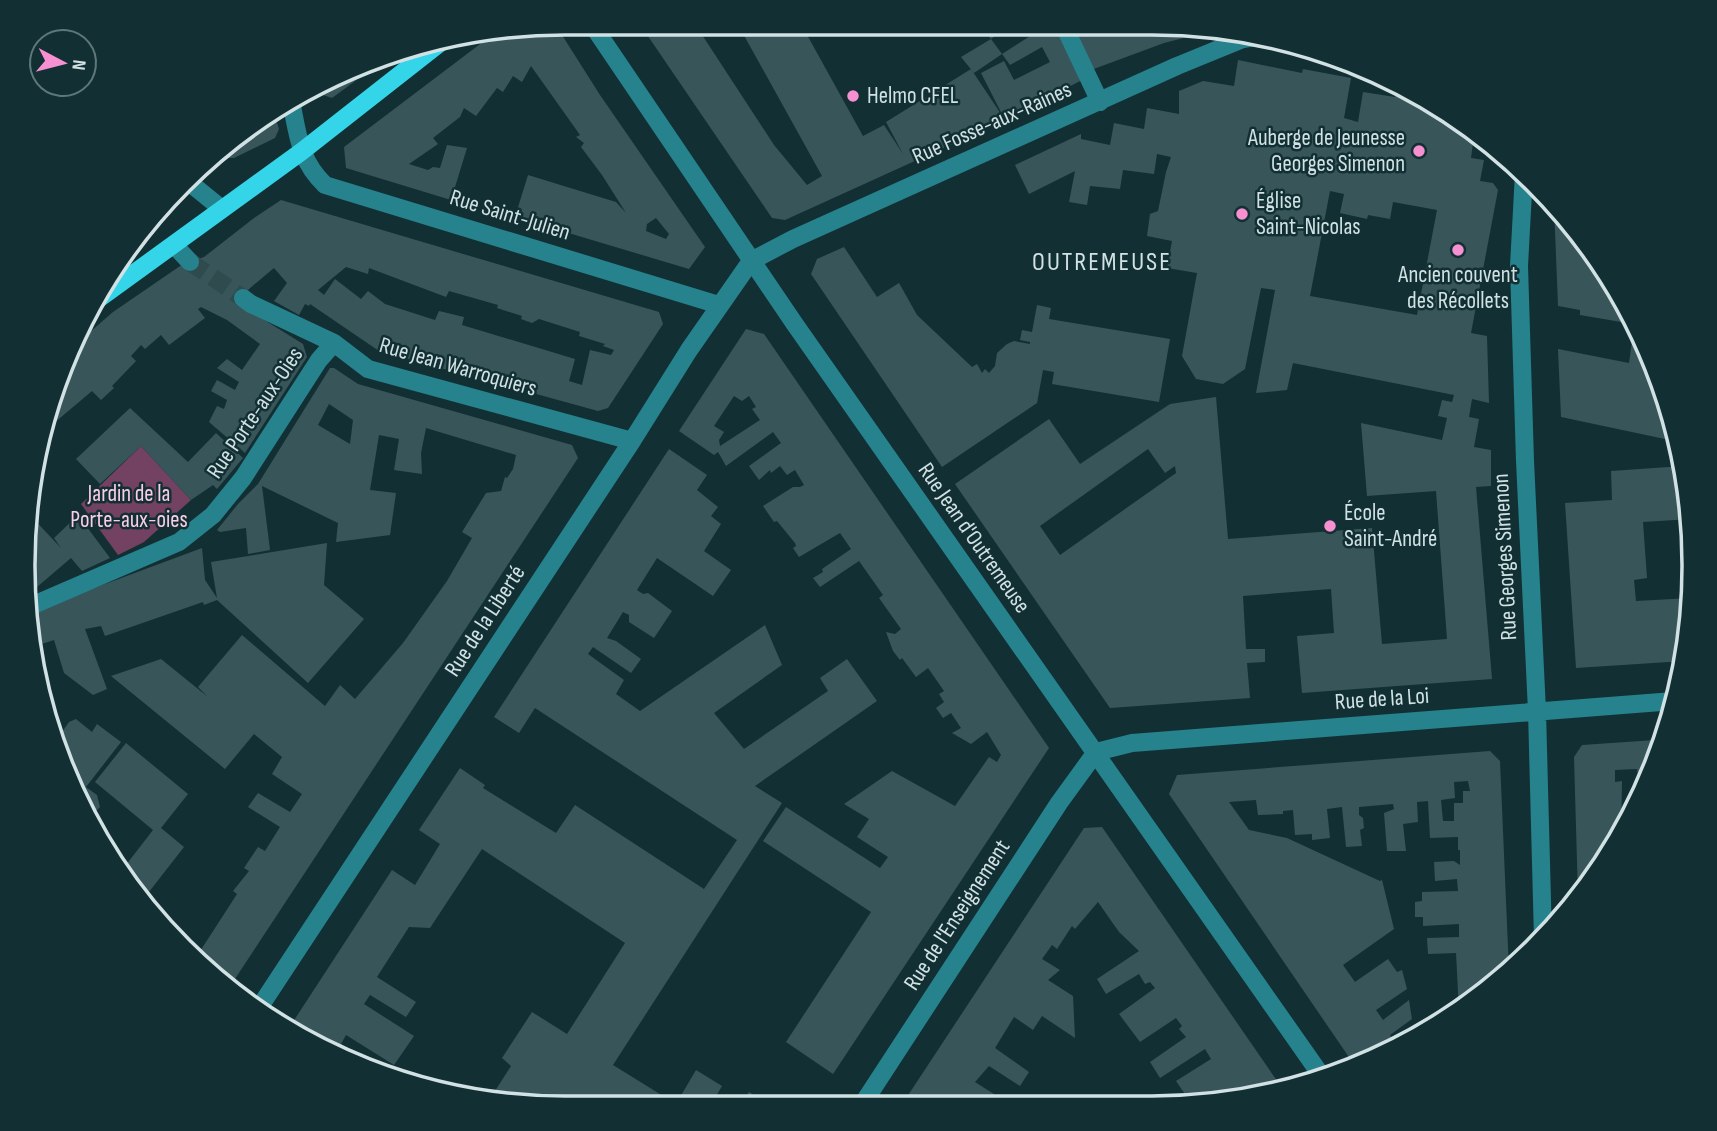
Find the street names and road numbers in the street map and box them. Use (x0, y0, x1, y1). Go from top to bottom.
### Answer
street label: Rue Fosse-aux-Raines (908, 75, 1076, 171)
street label: Rue Saint-Julien (446, 183, 574, 247)
street label: Rue Jean Warroquiers (376, 331, 540, 403)
street label: Rue Porte-aux-Oies (201, 342, 309, 484)
street label: Rue Jean d'Outremeuse (912, 457, 1036, 619)
street label: Rue Georges Simenon (1487, 473, 1523, 641)
street label: Rue de la Liberté (439, 560, 531, 682)
street label: Rue de la Loi (1334, 682, 1430, 716)
street label: Rue de l'Enseignement (898, 834, 1016, 996)

